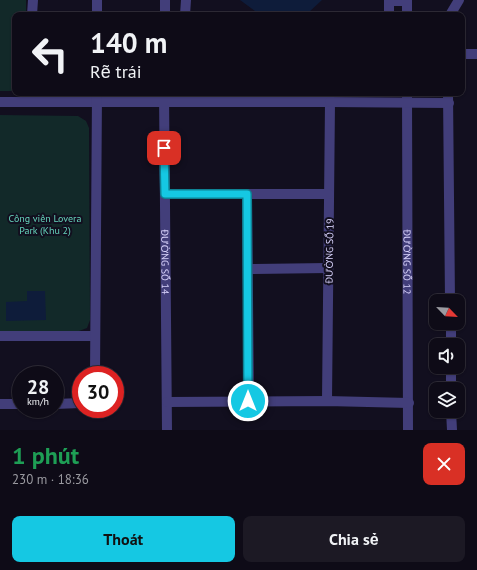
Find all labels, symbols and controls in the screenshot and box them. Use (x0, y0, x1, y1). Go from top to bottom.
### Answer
text: 140 m (90, 24, 167, 61)
icon: left (24, 28, 76, 80)
text: Rẽ trái (90, 60, 142, 83)
pin (147, 131, 181, 165)
icon: arrive (153, 137, 175, 159)
park label: Công viên Lovera Park (Khu 2) (9, 212, 81, 237)
street label: ĐƯỜNG SỐ 19 (322, 218, 337, 285)
street label: ĐƯỜNG SỐ 14 (158, 228, 172, 295)
street label: ĐƯỜNG SỐ 12 (400, 228, 414, 295)
north arrow (429, 294, 465, 330)
map controls (429, 294, 465, 418)
button: sound (429, 338, 465, 374)
speed limit sign: 30 (72, 366, 124, 418)
text: 28 (27, 374, 49, 400)
position arrow (227, 380, 269, 422)
button: layers (429, 382, 465, 418)
text: km/h (27, 395, 49, 408)
text: 1 phút (12, 440, 79, 471)
button: close (423, 443, 465, 485)
text: 230 m · 18:36 (12, 471, 89, 488)
button: Thoát (12, 516, 235, 562)
button: Chia sẻ (243, 516, 465, 562)

